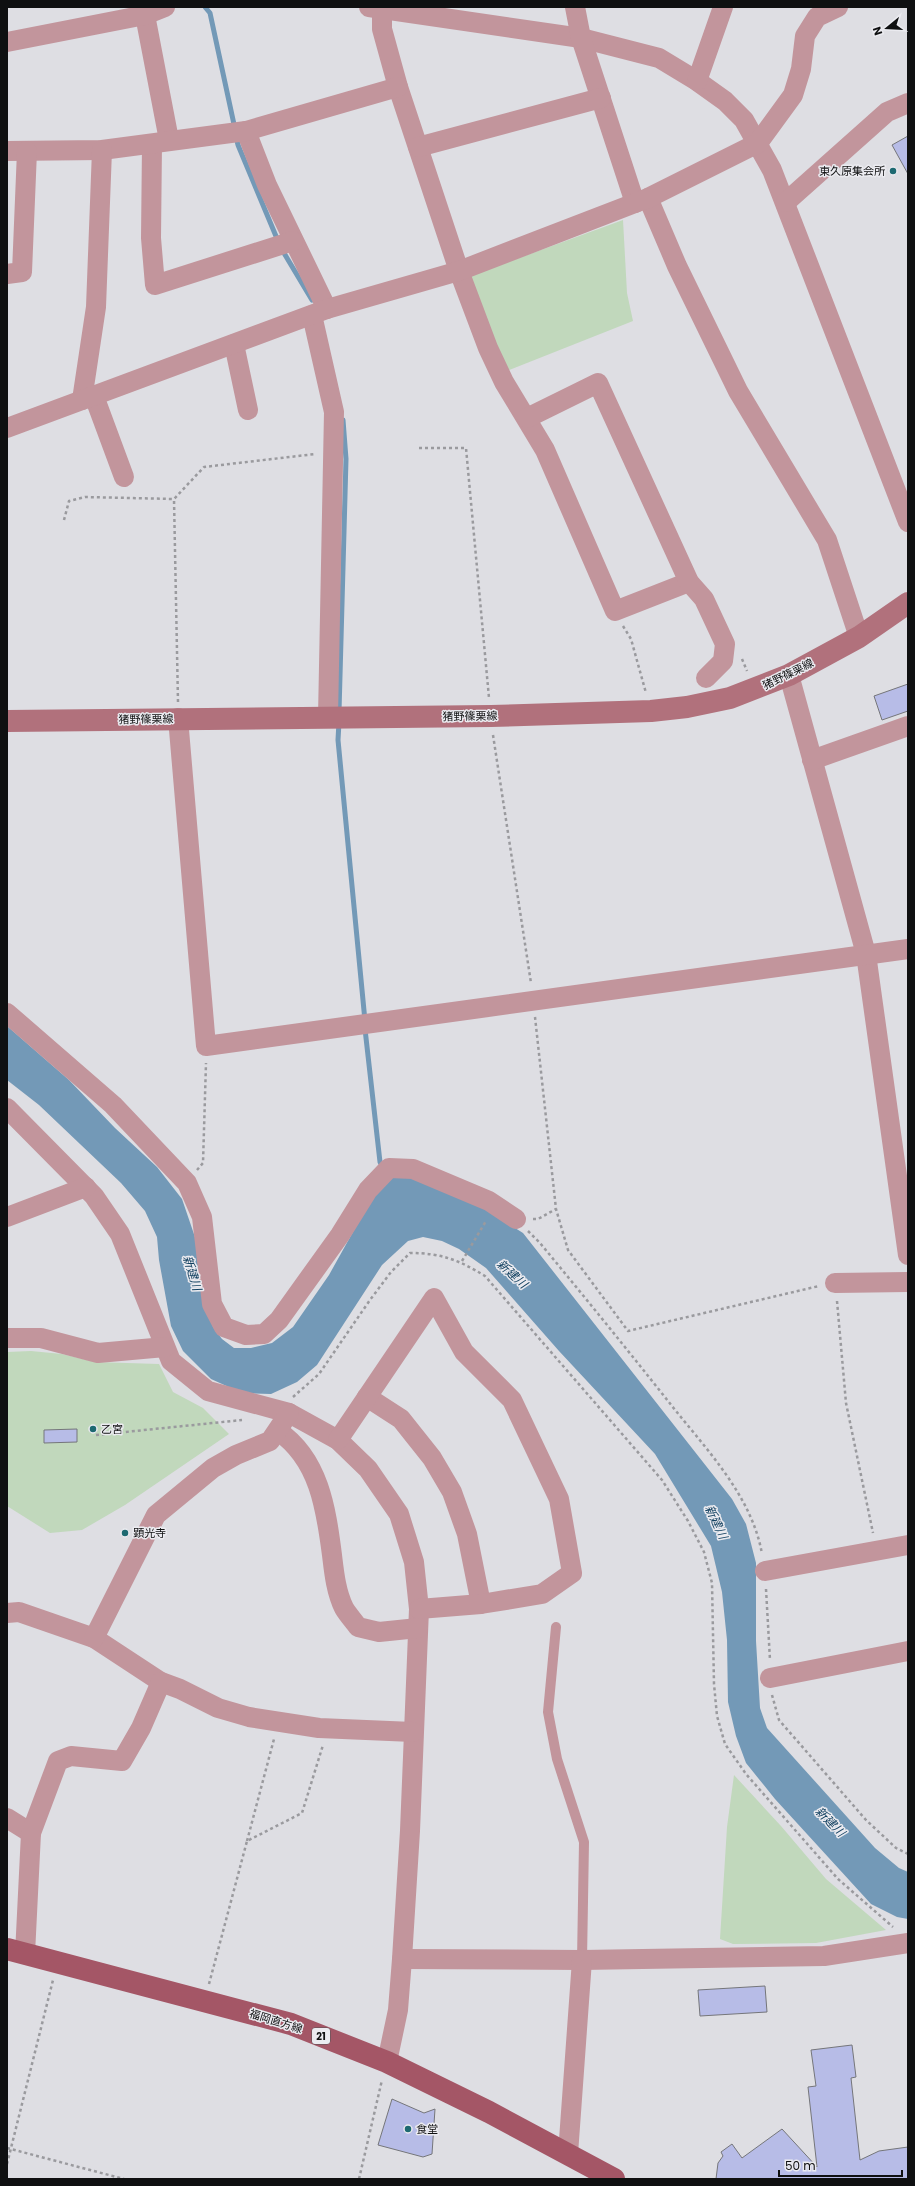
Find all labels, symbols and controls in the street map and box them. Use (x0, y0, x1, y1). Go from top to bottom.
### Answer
north arrow (867, 8, 907, 48)
text: N (869, 25, 886, 38)
place label: 東久原集会所 (819, 163, 886, 179)
marker: 東久原集会所 (888, 166, 898, 176)
street label: 猪野篠栗線 (760, 655, 816, 693)
street label: 猪野篠栗線 (442, 708, 498, 724)
street label: 猪野篠栗線 (118, 711, 174, 727)
water label: 新建川 (179, 1253, 206, 1294)
water label: 新建川 (493, 1255, 533, 1293)
place label: 乙宮 (101, 1421, 123, 1437)
marker: 乙宮 (88, 1424, 98, 1434)
water label: 新建川 (701, 1502, 733, 1544)
place label: 顕光寺 (133, 1525, 166, 1541)
marker: 顕光寺 (120, 1528, 130, 1538)
water label: 新建川 (812, 1803, 851, 1842)
street label: 福岡直方線 (247, 2005, 305, 2037)
road number: 21 (312, 2028, 330, 2044)
place label: 食堂 (416, 2121, 438, 2137)
marker: 食堂 (403, 2124, 413, 2134)
scale bar (779, 2152, 902, 2178)
text: 50 m (785, 2157, 816, 2174)

